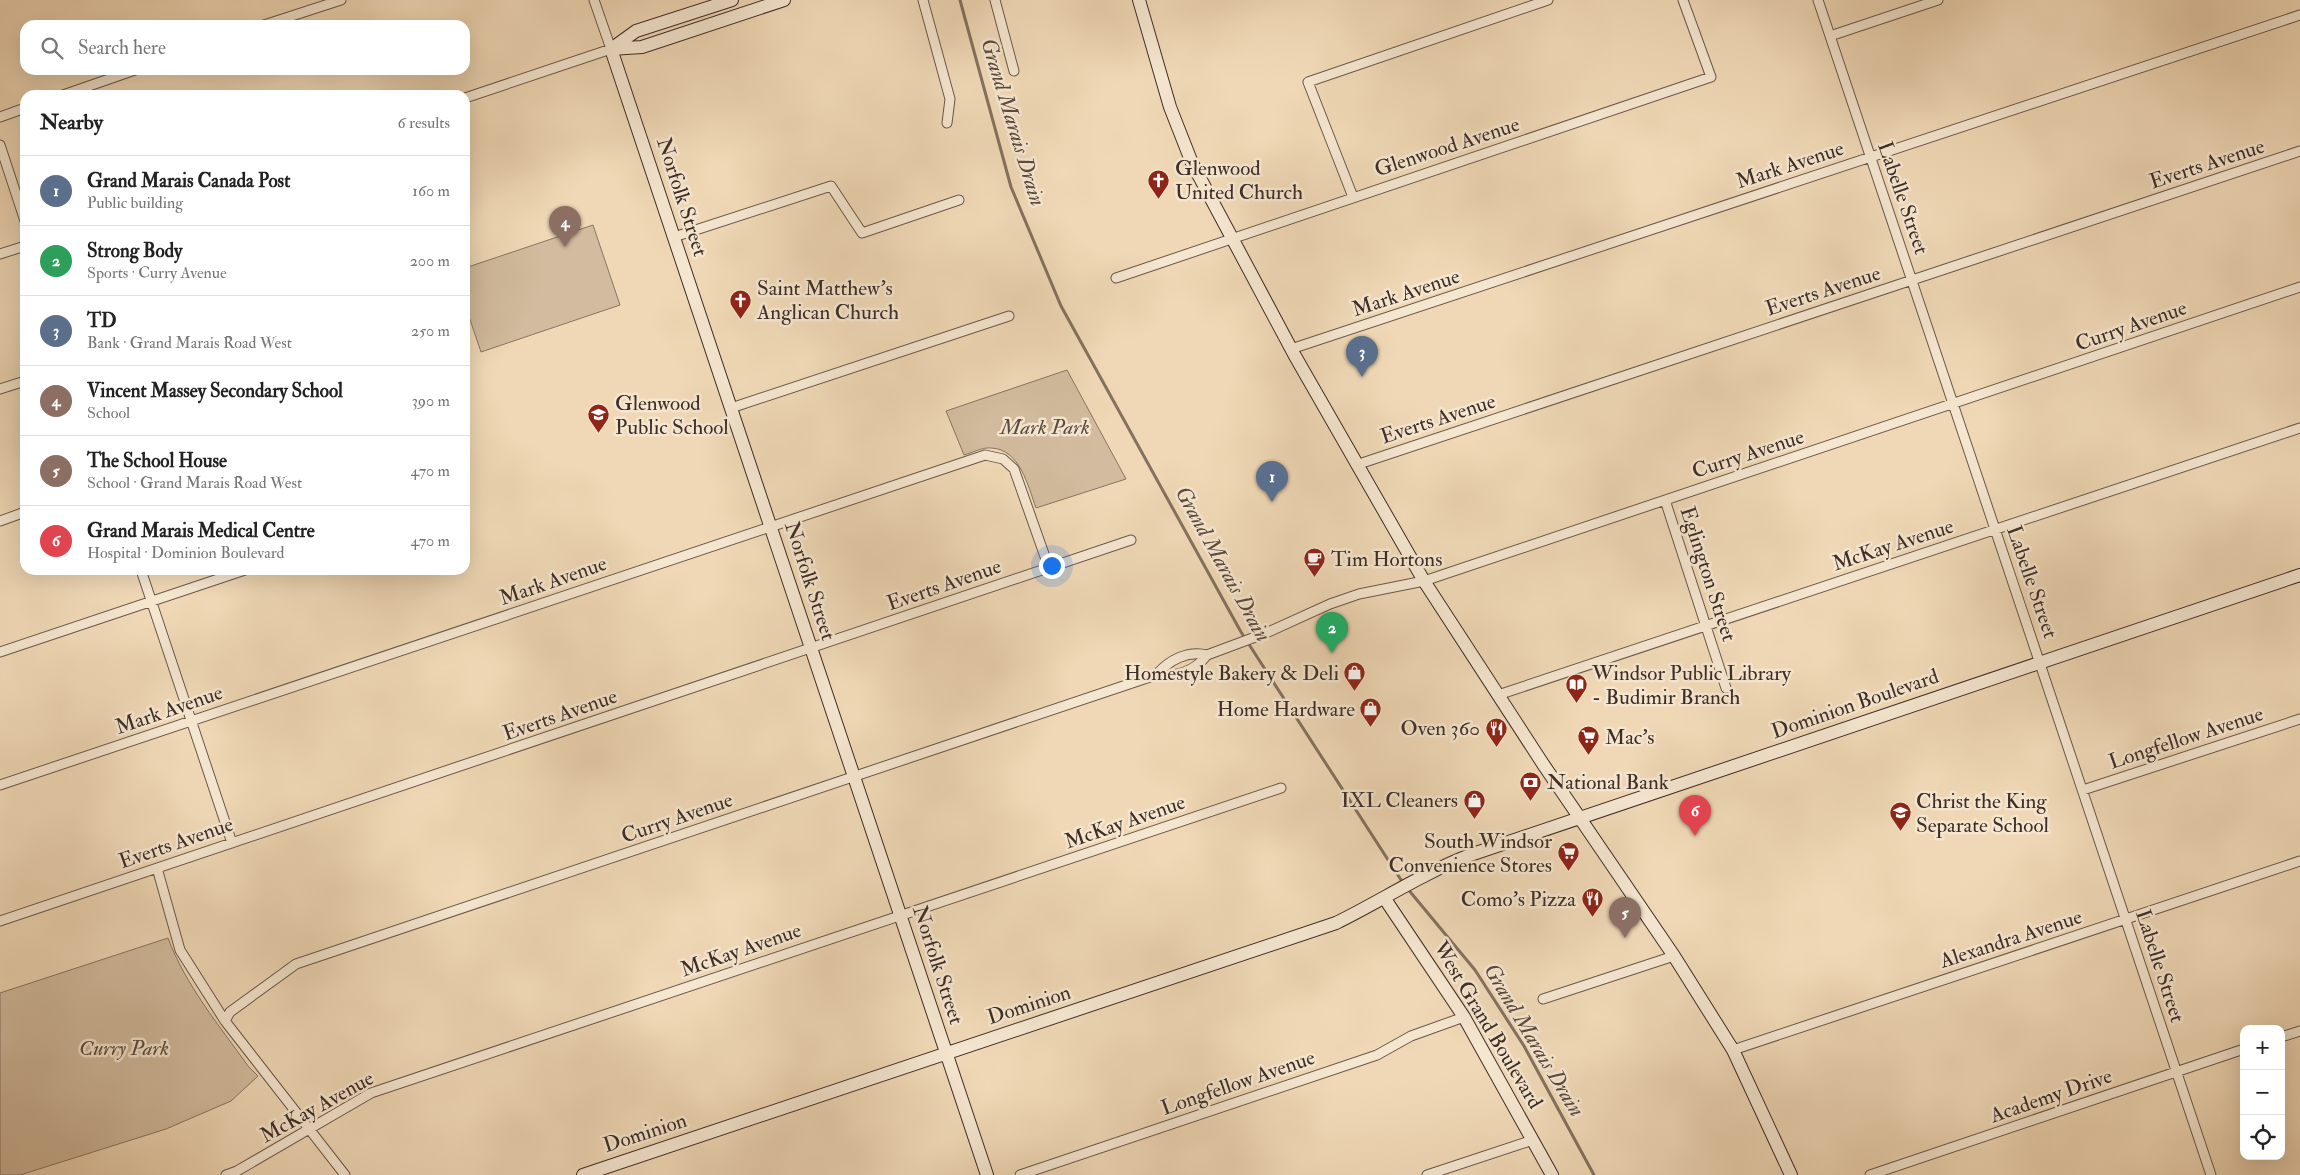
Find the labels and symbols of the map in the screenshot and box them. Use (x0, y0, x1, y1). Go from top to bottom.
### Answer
water label: Grand Marais Drain (974, 35, 1052, 209)
street label: Glenwood Avenue (1371, 111, 1523, 183)
street label: Everts Avenue (2146, 133, 2268, 195)
street label: Norfolk Street (650, 134, 714, 260)
street label: Mark Avenue (1733, 135, 1848, 195)
street label: Labelle Street (1871, 138, 1935, 258)
place label: Glenwood United Church (1175, 155, 1303, 206)
church icon: Glenwood United Church (1147, 168, 1171, 199)
pin: 4 (549, 206, 581, 247)
street label: Everts Avenue (1762, 260, 1884, 322)
street label: Mark Avenue (1349, 263, 1464, 323)
place label: Saint Matthew's Anglican Church (756, 275, 899, 326)
church icon: Saint Matthew's Anglican Church (729, 288, 753, 319)
street label: Curry Avenue (2072, 294, 2191, 358)
pin: 3 (1346, 336, 1378, 377)
street label: Everts Avenue (1377, 388, 1499, 450)
place label: Glenwood Public School (615, 390, 729, 441)
school or university icon: Glenwood Public School (587, 403, 611, 434)
park label: Mark Park (998, 414, 1090, 441)
street label: Curry Avenue (1689, 423, 1808, 485)
pin: 1 (1256, 461, 1288, 502)
water label: Grand Marais Drain (1169, 481, 1277, 647)
street label: Eglington Street (1673, 503, 1743, 645)
street label: McKay Avenue (1829, 513, 1957, 577)
street label: Norfolk Street (778, 518, 842, 644)
street label: Labelle Street (2000, 522, 2064, 642)
place label: Tim Hortons (1331, 546, 1442, 573)
cafe icon: Tim Hortons (1303, 547, 1327, 578)
street label: Mark Avenue (496, 550, 610, 612)
street label: Everts Avenue (883, 553, 1005, 617)
your location (1039, 553, 1065, 579)
pin: 2 (1316, 612, 1348, 653)
place label: Homestyle Bakery & Deli (1124, 660, 1339, 687)
place label: Windsor Public Library - Budimir Branch (1591, 660, 1792, 711)
shop icon: Homestyle Bakery & Deli (1343, 661, 1367, 692)
street label: Dominion Boulevard (1768, 663, 1943, 745)
library icon: Windsor Public Library - Budimir Branch (1564, 673, 1588, 704)
street label: Mark Avenue (112, 679, 226, 741)
street label: Everts Avenue (499, 683, 621, 747)
place label: Home Hardware (1217, 696, 1355, 723)
shop icon: Home Hardware (1359, 697, 1383, 728)
street label: Longfellow Avenue (2105, 700, 2267, 776)
place label: Oven 360 (1401, 715, 1480, 742)
restaurant icon: Oven 360 (1484, 716, 1508, 747)
place label: Mac's (1605, 724, 1655, 751)
supermarket icon: Mac's (1577, 725, 1601, 756)
place label: National Bank (1547, 769, 1669, 796)
bank icon: National Bank (1519, 770, 1543, 801)
street label: Curry Avenue (618, 786, 737, 850)
place label: IXL Cleaners (1341, 787, 1458, 814)
shop icon: IXL Cleaners (1462, 788, 1486, 819)
place label: Christ the King Separate School (1916, 788, 2049, 839)
street label: McKay Avenue (1061, 789, 1189, 855)
pin: 6 (1679, 795, 1711, 836)
school or university icon: Christ the King Separate School (1888, 801, 1912, 832)
street label: Everts Avenue (115, 811, 237, 875)
place label: South Windsor Convenience Stores (1389, 828, 1552, 879)
supermarket icon: South Windsor Convenience Stores (1556, 841, 1580, 872)
place label: Como's Pizza (1461, 886, 1576, 913)
restaurant icon: Como's Pizza (1580, 887, 1604, 918)
pin: 5 (1609, 897, 1641, 938)
street label: Norfolk Street (906, 902, 970, 1028)
street label: Alexandra Avenue (1935, 903, 2086, 975)
street label: Labelle Street (2129, 906, 2191, 1026)
street label: McKay Avenue (677, 917, 805, 983)
street label: West Grand Boulevard (1427, 935, 1549, 1114)
water label: Grand Marais Drain (1477, 958, 1591, 1122)
street label: Dominion (984, 979, 1074, 1031)
park label: Curry Park (79, 1035, 169, 1062)
street label: Longfellow Avenue (1158, 1044, 1319, 1122)
street label: Academy Drive (1985, 1062, 2116, 1130)
street label: McKay Avenue (255, 1065, 379, 1149)
street label: Dominion (600, 1107, 690, 1159)

